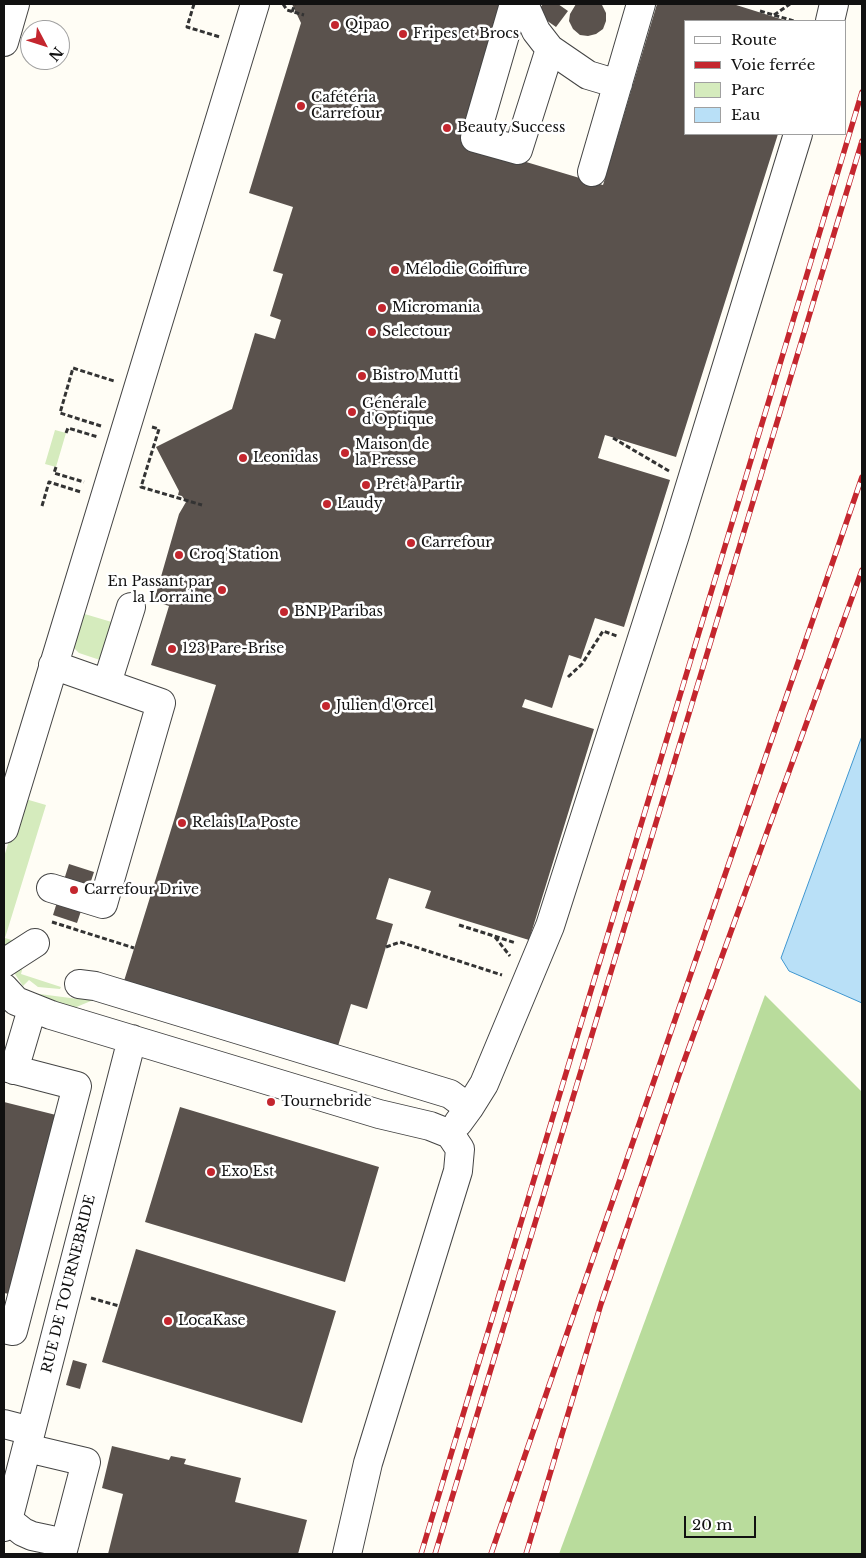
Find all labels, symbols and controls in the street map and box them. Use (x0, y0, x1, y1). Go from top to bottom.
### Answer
place label: Qipao (345, 17, 389, 33)
marker: Qipao (329, 19, 341, 31)
north arrow (20, 20, 70, 70)
legend (684, 20, 846, 135)
place label: Fripes et Brocs (413, 26, 519, 42)
marker: Fripes et Brocs (397, 28, 409, 40)
text: Route (731, 30, 777, 49)
text: N (45, 43, 67, 65)
text: Voie ferrée (731, 55, 815, 74)
text: Parc (731, 80, 764, 99)
place label: Cafétéria Carrefour (311, 90, 382, 122)
marker: Cafétéria Carrefour (295, 100, 307, 112)
text: Eau (731, 105, 760, 124)
place label: Beauty Success (457, 120, 565, 136)
marker: Beauty Success (441, 122, 453, 134)
place label: Mélodie Coiffure (405, 262, 527, 278)
marker: Mélodie Coiffure (389, 264, 401, 276)
place label: Micromania (392, 300, 480, 316)
marker: Micromania (376, 302, 388, 314)
place label: Selectour (382, 324, 450, 340)
marker: Selectour (366, 326, 378, 338)
place label: Bistro Mutti (372, 368, 459, 384)
marker: Bistro Mutti (356, 370, 368, 382)
place label: Générale d'Optique (362, 396, 434, 428)
marker: Générale d'Optique (346, 406, 358, 418)
place label: Maison de la Presse (355, 437, 429, 470)
marker: Maison de la Presse (339, 447, 351, 459)
place label: Leonidas (253, 450, 318, 466)
marker: Leonidas (237, 452, 249, 464)
place label: Prêt à Partir (376, 477, 462, 493)
marker: Prêt à Partir (360, 479, 372, 491)
place label: Laudy (337, 496, 383, 512)
marker: Laudy (321, 498, 333, 510)
place label: Carrefour (421, 535, 492, 551)
marker: Carrefour (405, 537, 417, 549)
place label: Croq'Station (189, 547, 279, 563)
marker: Croq'Station (173, 549, 185, 561)
place label: En Passant par la Lorraine (108, 574, 212, 606)
marker: En Passant par la Lorraine (216, 584, 228, 596)
place label: BNP Paribas (294, 604, 383, 620)
marker: BNP Paribas (278, 606, 290, 618)
place label: 123 Pare-Brise (182, 641, 284, 657)
marker: 123 Pare-Brise (166, 643, 178, 655)
place label: Julien d'Orcel (336, 698, 434, 714)
marker: Julien d'Orcel (320, 700, 332, 712)
place label: Relais La Poste (192, 815, 298, 831)
marker: Relais La Poste (176, 817, 188, 829)
place label: Carrefour Drive (84, 882, 199, 898)
marker: Carrefour Drive (68, 884, 80, 896)
place label: Tournebride (281, 1094, 372, 1110)
marker: Tournebride (265, 1096, 277, 1108)
place label: Exo Est (221, 1164, 274, 1180)
marker: Exo Est (205, 1166, 217, 1178)
street label: RUE DE TOURNEBRIDE (39, 1193, 99, 1375)
place label: LocaKase (178, 1313, 246, 1329)
marker: LocaKase (162, 1315, 174, 1327)
scale bar (686, 1506, 758, 1538)
text: 20 m (692, 1515, 732, 1534)

